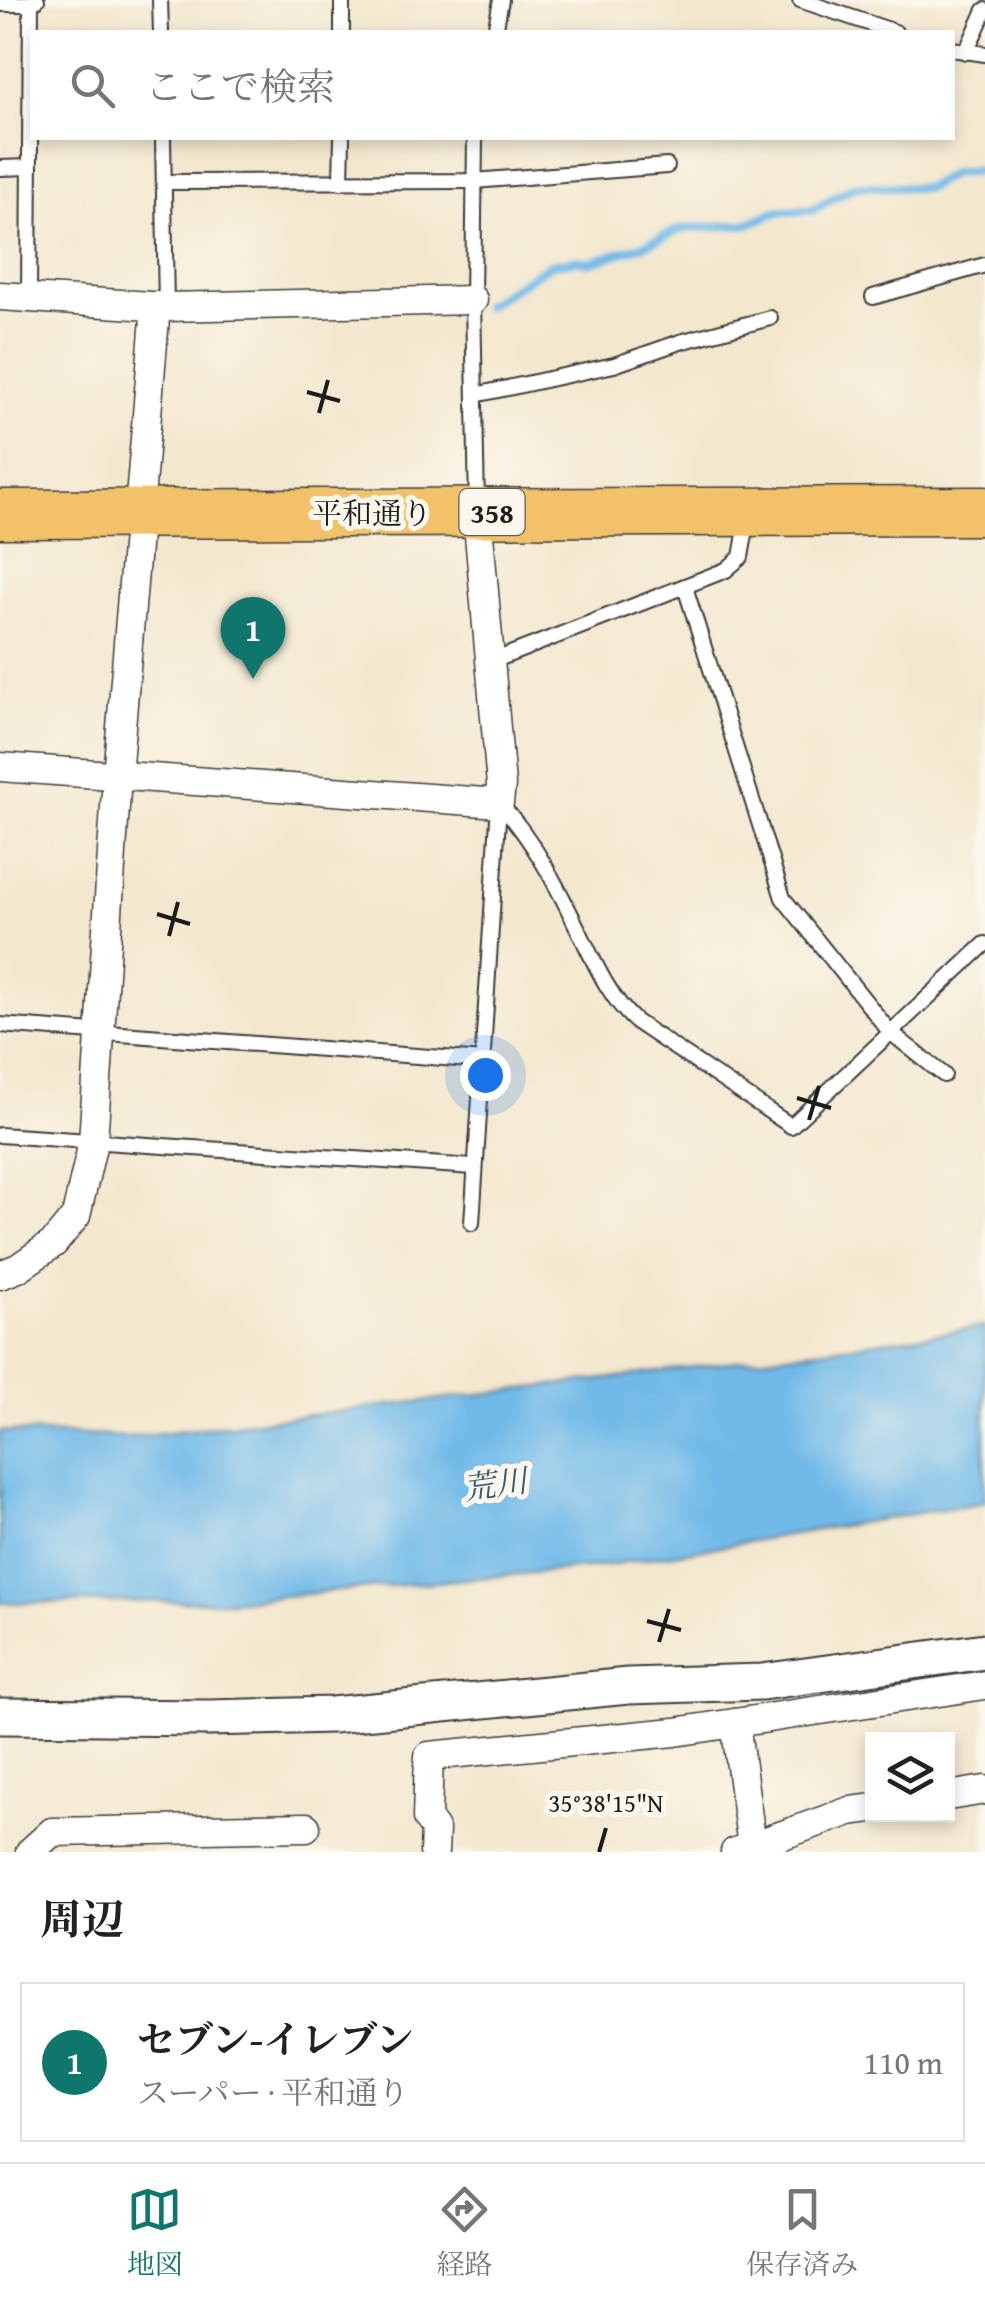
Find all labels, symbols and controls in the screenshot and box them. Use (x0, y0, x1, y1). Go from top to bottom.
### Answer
search box (30, 30, 955, 140)
icon: search (65, 58, 120, 113)
text: ここで検索 (145, 58, 335, 114)
road number: 358 (460, 489, 524, 535)
street label: 平和通り (312, 491, 432, 535)
pin: 1 (220, 596, 286, 679)
your location (460, 1050, 511, 1101)
water label: 荒川 (460, 1456, 533, 1512)
map controls (865, 1732, 955, 1822)
button: layers (865, 1732, 955, 1822)
text: 35°38'15"N (549, 1785, 663, 1821)
text: 周辺 (40, 1888, 124, 1949)
text: セブン-イレブン (137, 2011, 414, 2067)
text: 1 (66, 2039, 83, 2086)
text: 110 m (864, 2039, 943, 2086)
text: スーパー · 平和通り (137, 2069, 409, 2116)
tab: 地図 (127, 2182, 183, 2284)
tab: 経路 (436, 2182, 492, 2284)
tab: 保存済み (746, 2182, 858, 2284)

